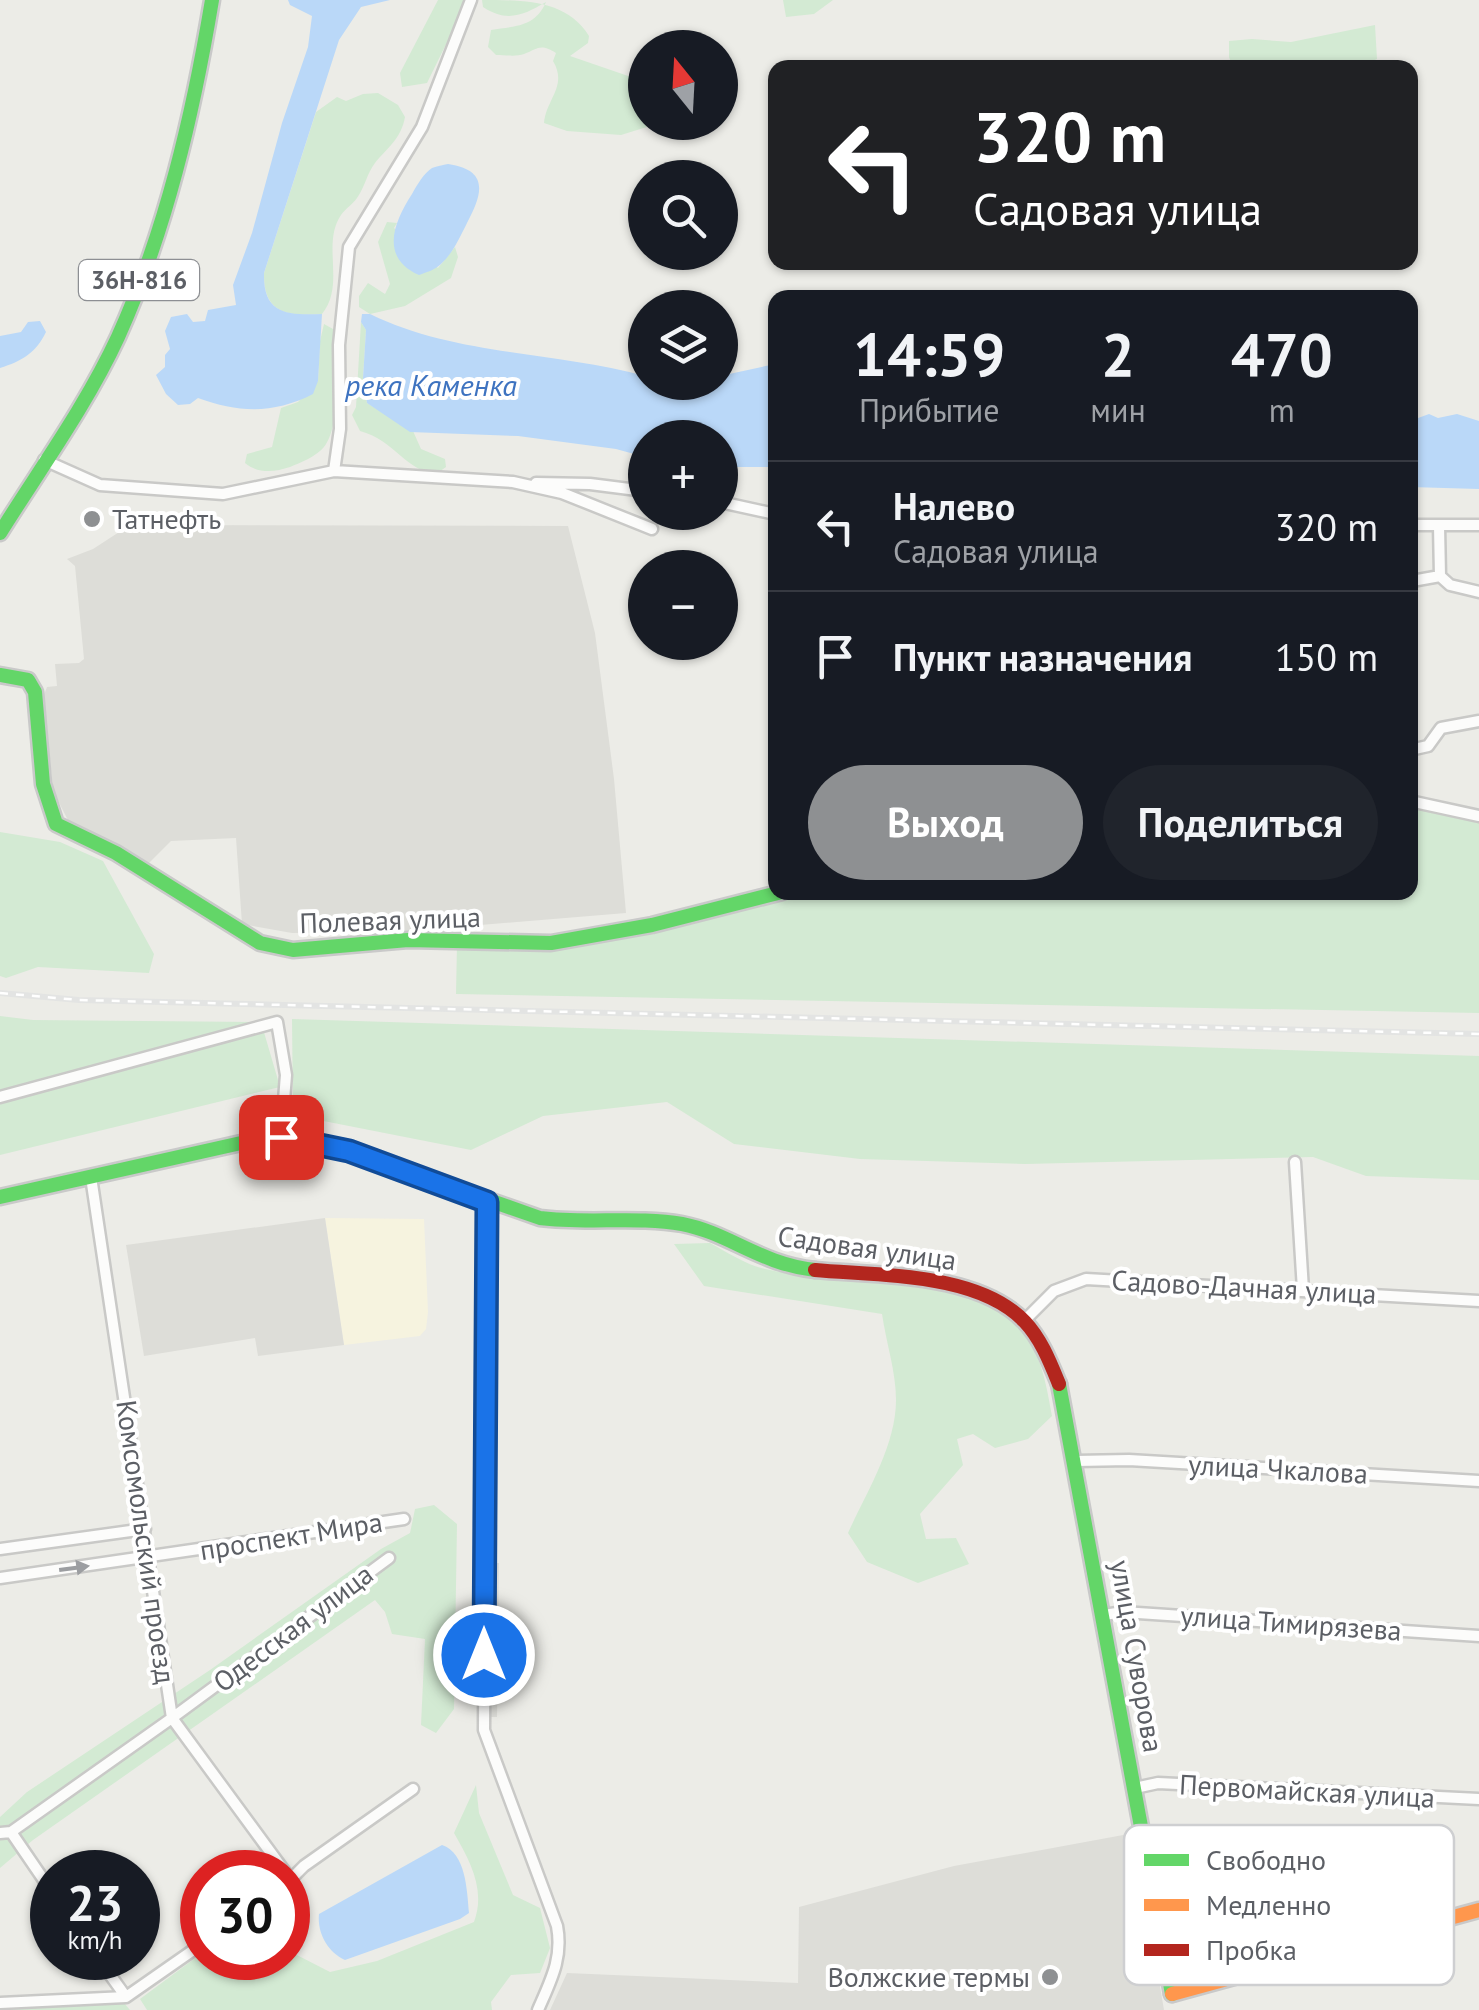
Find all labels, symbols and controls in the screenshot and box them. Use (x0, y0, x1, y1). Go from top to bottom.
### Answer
north arrow (628, 30, 738, 140)
map controls (628, 30, 738, 660)
text: 320 m (973, 91, 1166, 181)
icon: left (808, 100, 938, 230)
button: search (628, 160, 738, 270)
text: Садовая улица (973, 179, 1262, 237)
road number: 36Н-816 (79, 260, 199, 300)
button: layers (628, 290, 738, 400)
text: 14:59 (853, 315, 1005, 393)
text: 2 (1101, 315, 1135, 393)
text: 470 (1231, 315, 1333, 393)
water label: река Каменка (344, 365, 517, 404)
text: Прибытие (859, 389, 999, 431)
text: мин (1090, 389, 1146, 431)
text: m (1269, 389, 1295, 431)
button: + (628, 420, 738, 530)
text: Налево (893, 481, 1015, 530)
icon: left (808, 499, 863, 554)
place label: Татнефть (112, 500, 221, 537)
text: 320 m (1275, 502, 1378, 551)
marker: Татнефть (81, 508, 103, 530)
text: Садовая улица (893, 530, 1099, 572)
button: − (628, 550, 738, 660)
icon: arrive (808, 629, 863, 684)
text: Пункт назначения (893, 632, 1192, 681)
text: 150 m (1275, 632, 1378, 681)
button: Выход (808, 765, 1083, 880)
button: Поделиться (1103, 765, 1378, 880)
street label: Полевая улица (299, 898, 481, 941)
pin (239, 1095, 324, 1180)
icon: arrive (254, 1110, 309, 1165)
street label: Садовая улица (775, 1217, 959, 1278)
street label: Садово-Дачная улица (1111, 1261, 1377, 1312)
street label: Комсомольский проезд (108, 1398, 185, 1686)
street label: улица Чкалова (1187, 1445, 1369, 1492)
street label: проспект Мира (197, 1503, 385, 1568)
street label: Одесская улица (205, 1555, 380, 1700)
street label: улица Суворова (1102, 1557, 1173, 1755)
one-way arrow (59, 1559, 91, 1575)
street label: улица Тимирязева (1179, 1596, 1403, 1649)
position arrow (432, 1603, 536, 1707)
street label: Первомайская улица (1178, 1765, 1436, 1816)
legend (1124, 1825, 1454, 1985)
text: Свободно (1206, 1841, 1326, 1878)
speed limit sign: 30 (180, 1850, 310, 1980)
text: 23 (67, 1870, 123, 1935)
text: Медленно (1206, 1886, 1331, 1923)
text: km/h (68, 1924, 122, 1956)
text: Пробка (1206, 1931, 1297, 1968)
place label: Волжские термы (828, 1958, 1030, 1995)
marker: Волжские термы (1039, 1966, 1061, 1988)

